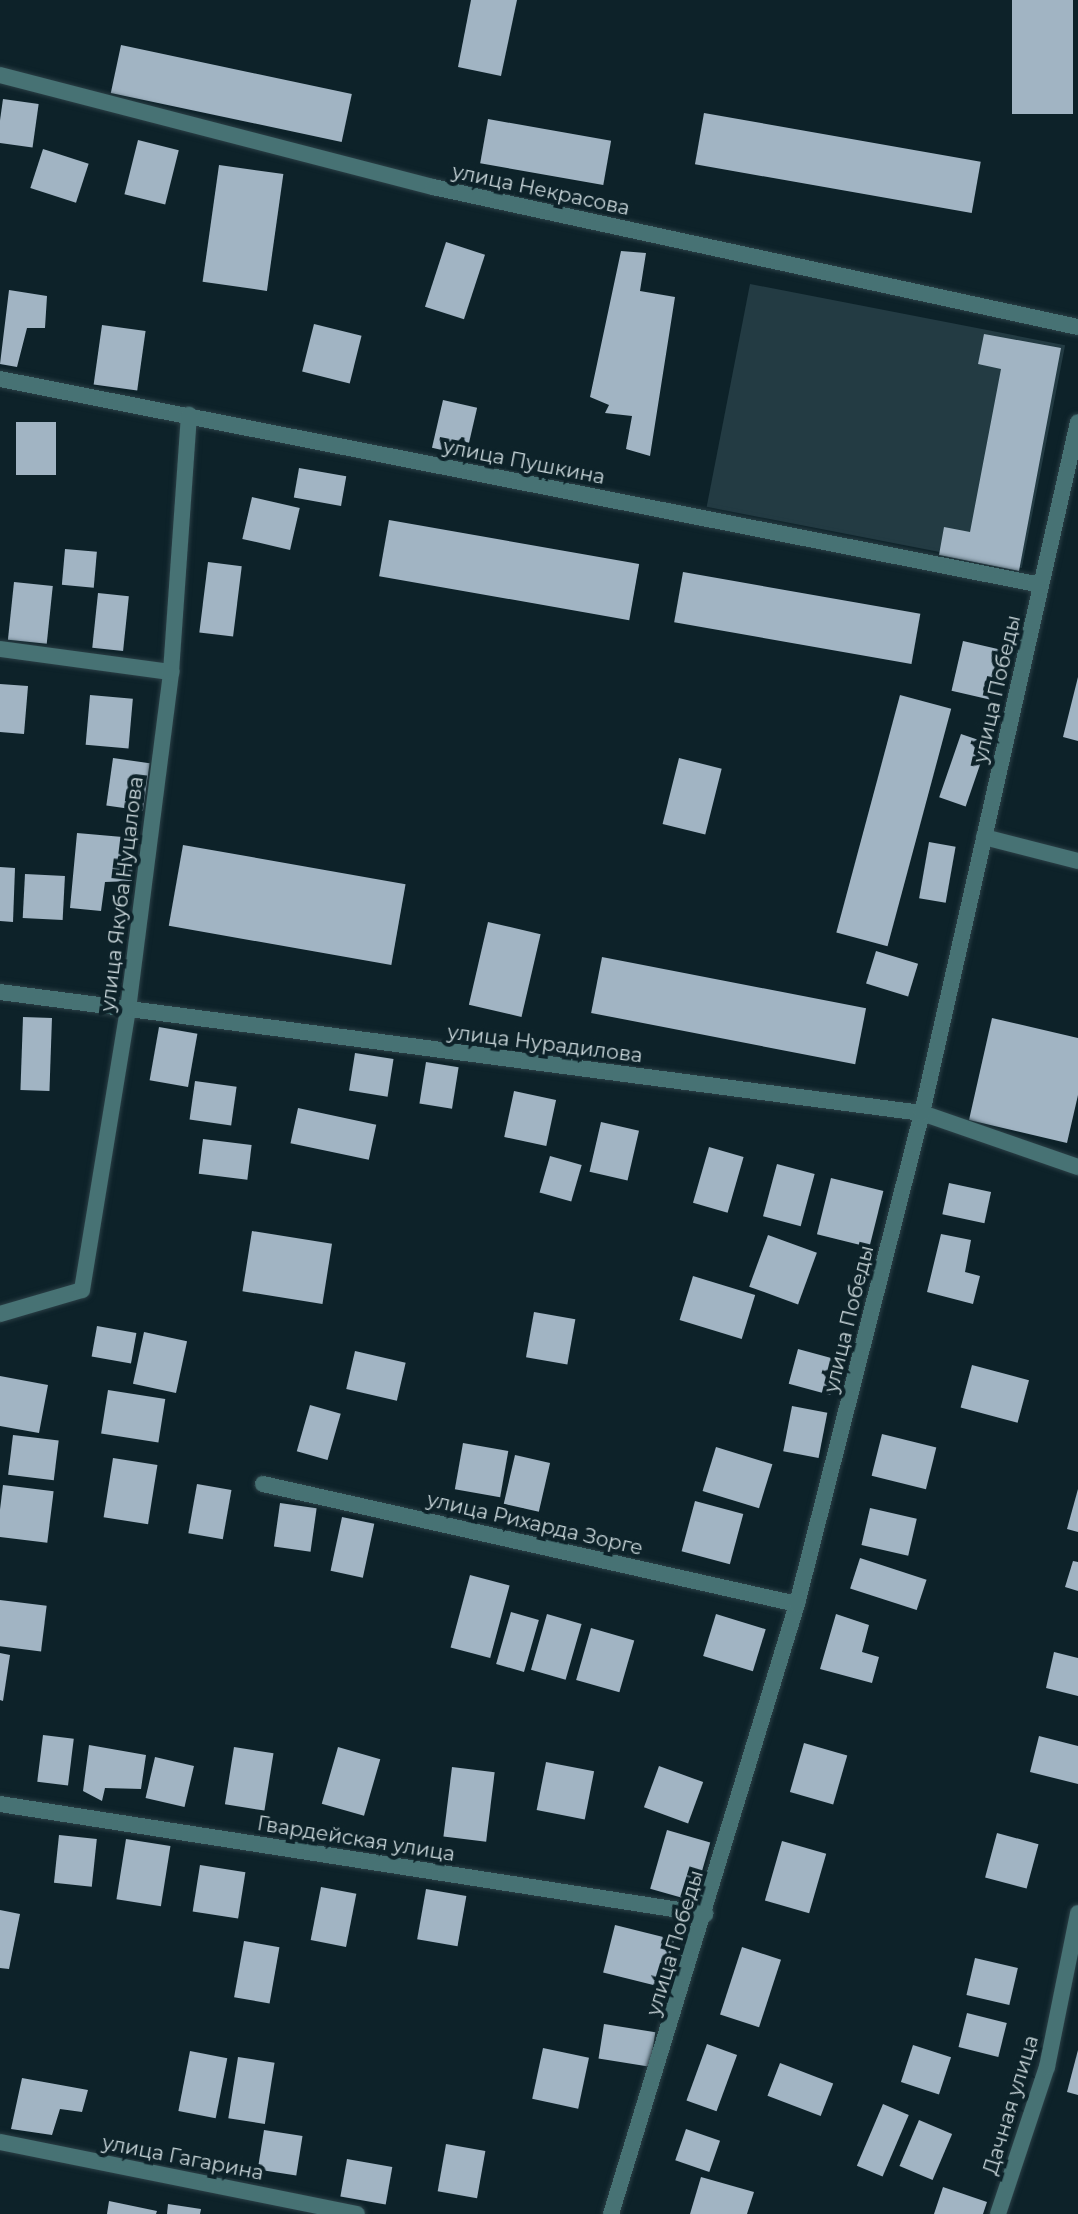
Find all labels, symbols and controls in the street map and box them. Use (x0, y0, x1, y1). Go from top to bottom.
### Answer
street label: улица Некрасова (450, 159, 632, 221)
street label: улица Пушкина (441, 435, 607, 489)
street label: улица Победы (968, 613, 1026, 765)
street label: улица Якуба Нуцалова (96, 775, 148, 1013)
street label: улица Нурадилова (446, 1020, 644, 1068)
street label: улица Победы (819, 1243, 879, 1395)
street label: улица Рихарда Зорге (425, 1487, 645, 1561)
street label: Гвардейская улица (255, 1812, 457, 1866)
street label: улица Победы (641, 1867, 709, 2019)
street label: Дачная улица (978, 2032, 1044, 2178)
street label: улица Гагарина (100, 2131, 266, 2185)

